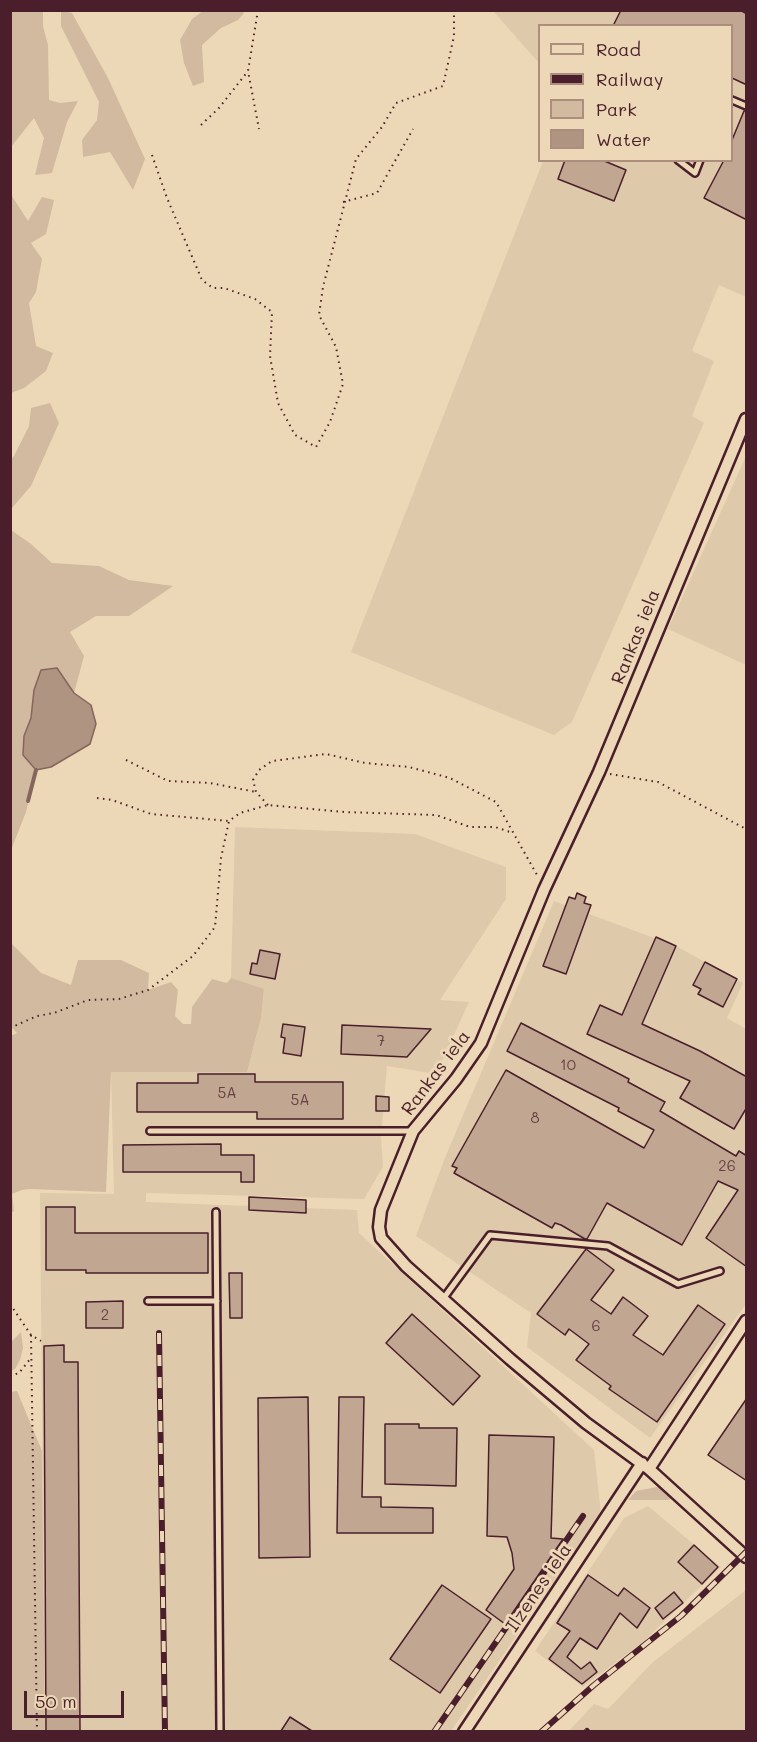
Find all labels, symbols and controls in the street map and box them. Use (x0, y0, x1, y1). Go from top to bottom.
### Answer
legend (538, 24, 733, 162)
text: Road (596, 37, 641, 61)
text: Railway (596, 67, 663, 91)
text: Park (596, 97, 637, 121)
text: Water (596, 127, 651, 151)
street label: Rankas iela (607, 586, 665, 688)
street label: Rankas iela (397, 1026, 475, 1120)
house number: 7 (377, 1032, 385, 1050)
house number: 10 (560, 1056, 576, 1074)
house number: 5A (217, 1084, 237, 1102)
house number: 5A (290, 1091, 310, 1109)
house number: 8 (530, 1109, 540, 1127)
house number: 26 (718, 1157, 736, 1175)
house number: 2 (101, 1306, 109, 1324)
house number: 6 (591, 1317, 601, 1335)
street label: Ilzenes iela (502, 1540, 576, 1636)
scale bar (27, 1679, 128, 1717)
text: 50 m (35, 1689, 77, 1713)

